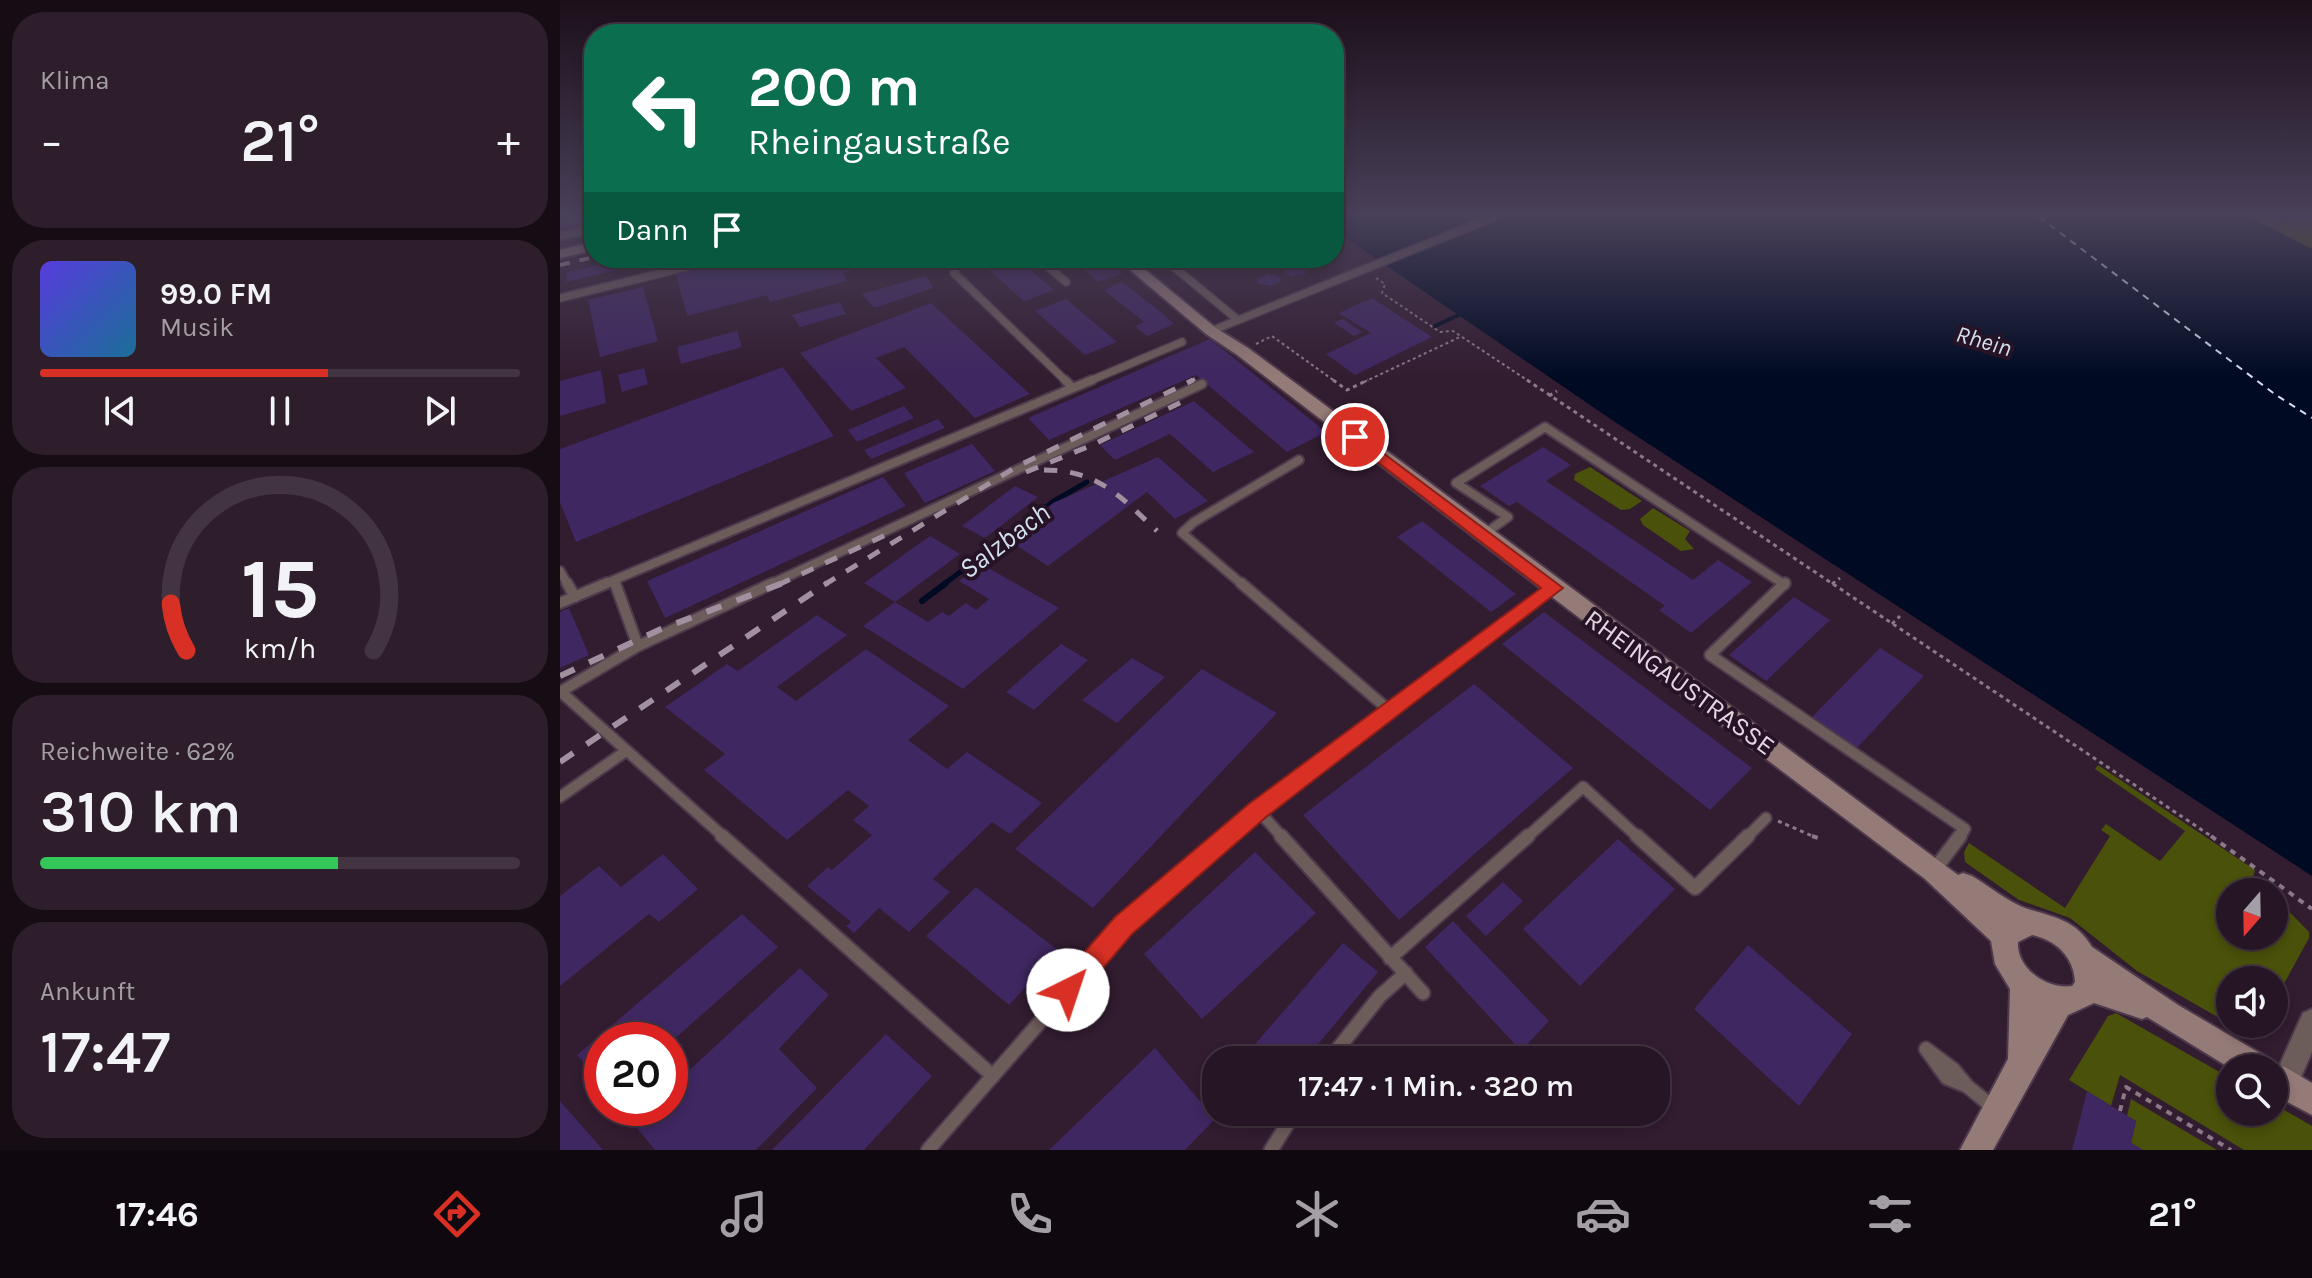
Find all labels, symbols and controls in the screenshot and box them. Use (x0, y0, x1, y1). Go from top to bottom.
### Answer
text: 200 m (748, 54, 920, 119)
icon: left (616, 56, 720, 160)
text: Klima (40, 65, 109, 96)
text: 21° (240, 106, 320, 176)
text: − (40, 116, 63, 167)
text: + (497, 116, 520, 167)
text: Rheingaustraße (748, 121, 1011, 163)
icon: arrive (705, 208, 749, 252)
text: Dann (616, 212, 689, 248)
text: 99.0 FM (160, 276, 272, 312)
text: Musik (160, 312, 234, 343)
water label: Rhein (1953, 320, 2015, 362)
icon: previous (98, 389, 142, 433)
icon: pause (258, 389, 302, 433)
icon: next (418, 389, 462, 433)
pin (1321, 403, 1389, 471)
icon: arrive (1333, 415, 1377, 459)
water label: Salzbach (952, 496, 1056, 585)
text: 15 (241, 541, 319, 638)
street label: RHEINGAUSTRASSE (1579, 603, 1781, 762)
text: km/h (244, 632, 316, 665)
text: Reichweite · 62% (40, 736, 235, 767)
text: 310 km (40, 777, 242, 847)
north arrow (2216, 878, 2288, 950)
map controls (2216, 878, 2288, 1126)
position arrow (1026, 948, 1110, 1032)
button: sound (2216, 966, 2288, 1038)
text: Ankunft (40, 976, 135, 1007)
text: 17:47 (40, 1017, 170, 1087)
speed limit sign: 20 (584, 1022, 688, 1126)
button: search (2216, 1054, 2288, 1126)
text: 17:47 · 1 Min. · 320 m (1298, 1068, 1574, 1104)
icon: directions (429, 1186, 485, 1242)
icon: music (716, 1186, 772, 1242)
icon: phone (1002, 1186, 1058, 1242)
icon: climate (1289, 1186, 1345, 1242)
icon: car (1575, 1186, 1631, 1242)
icon: filters (1862, 1186, 1918, 1242)
text: 17:46 (115, 1193, 199, 1235)
text: 21° (2148, 1193, 2197, 1235)

